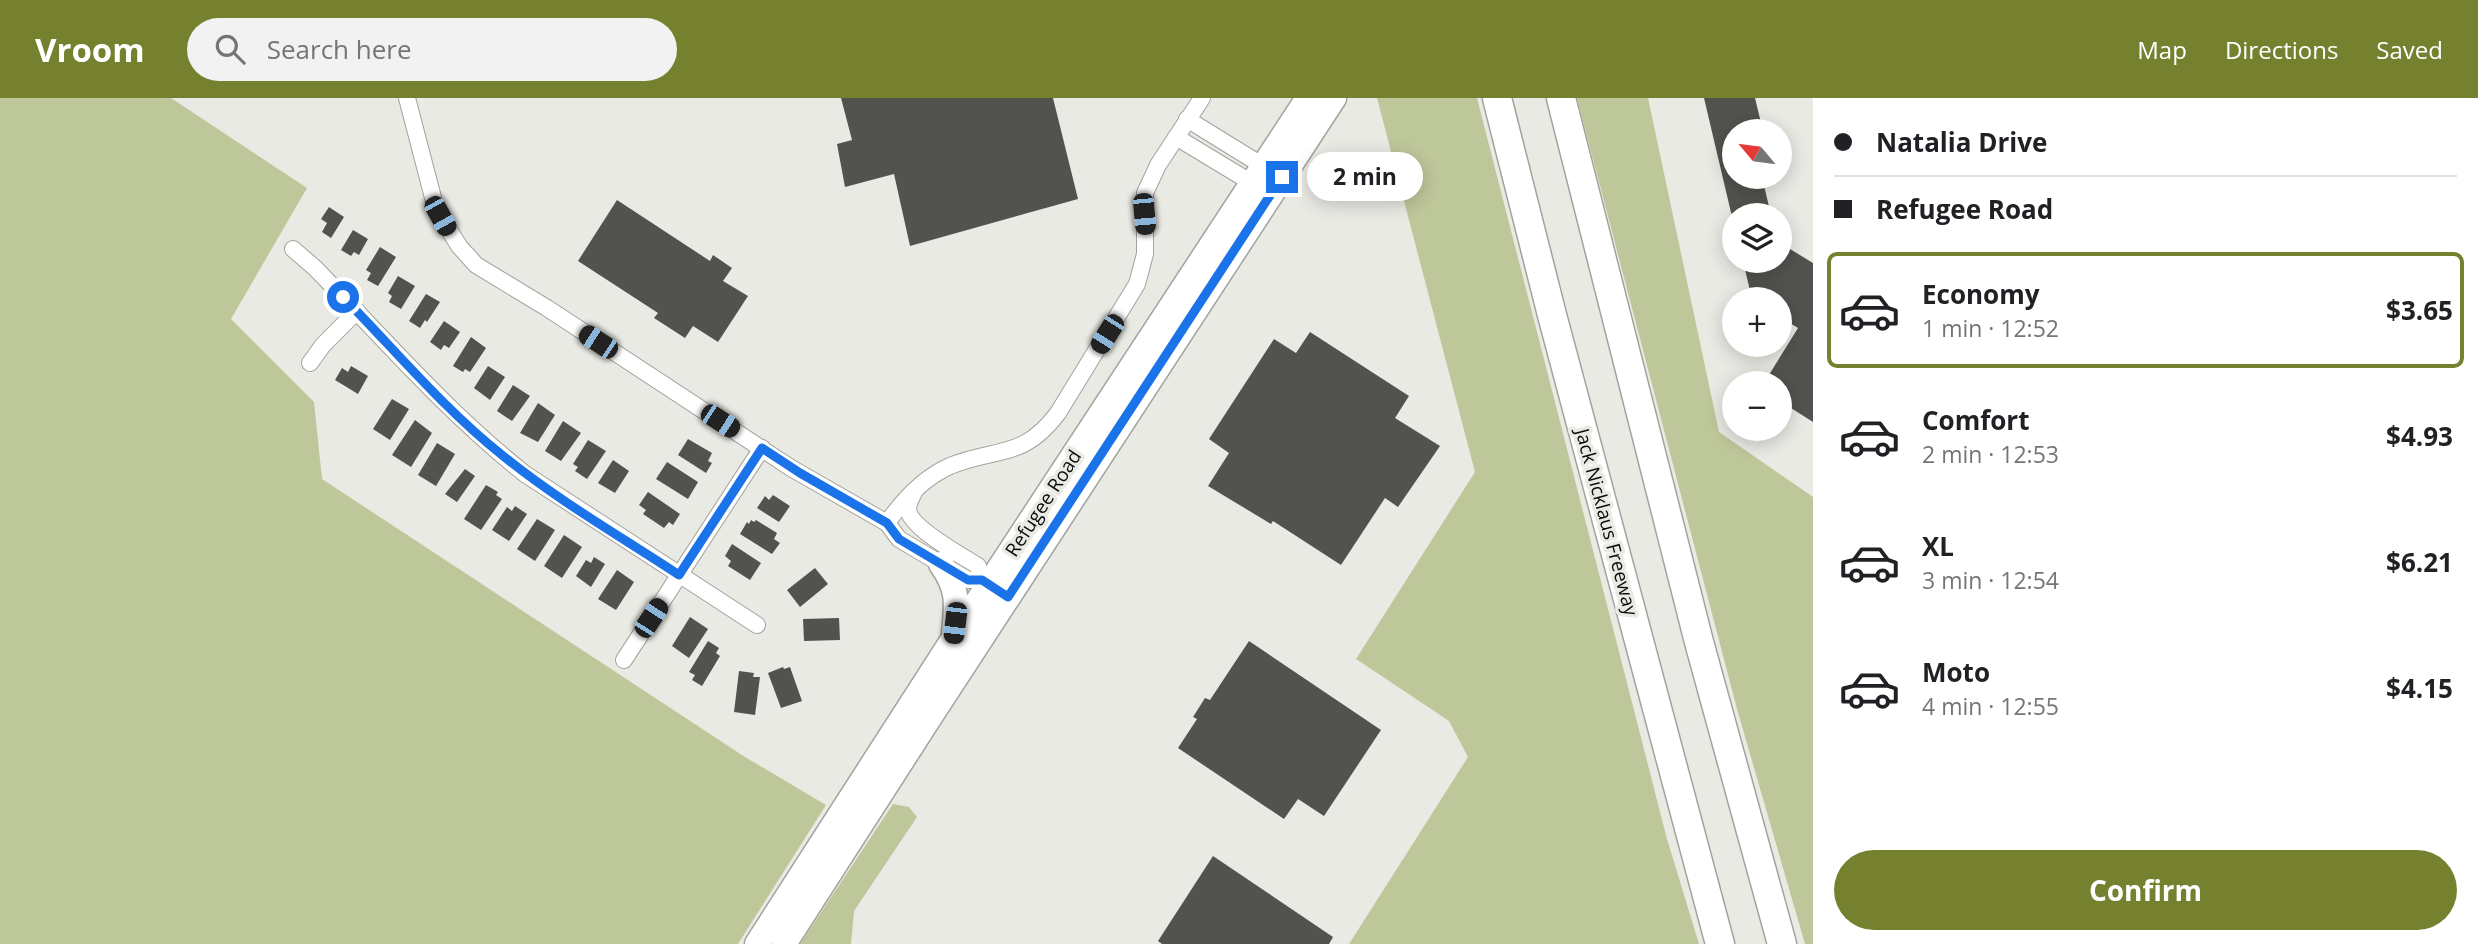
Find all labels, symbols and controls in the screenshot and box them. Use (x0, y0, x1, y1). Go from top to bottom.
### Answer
search box (187, 18, 677, 81)
text: Vroom (35, 27, 145, 72)
icon: search (211, 30, 249, 68)
text: Search here (267, 31, 412, 67)
text: Map (2137, 33, 2187, 66)
text: Directions (2225, 33, 2338, 66)
text: Saved (2376, 33, 2443, 66)
north arrow (1722, 119, 1792, 189)
map controls (1722, 119, 1792, 441)
text: Natalia Drive (1876, 124, 2047, 160)
callout: 2 min (1306, 153, 1422, 202)
text: 2 min (1333, 160, 1397, 192)
route end (1266, 161, 1298, 193)
text: Refugee Road (1876, 191, 2053, 227)
car (1132, 192, 1157, 236)
car (421, 193, 460, 239)
button: layers (1722, 203, 1792, 273)
text: Economy (1922, 276, 2040, 312)
icon: car (1838, 279, 1901, 342)
route start (327, 281, 359, 313)
button: + (1722, 287, 1792, 357)
text: $3.65 (2386, 292, 2453, 328)
car (1087, 311, 1128, 357)
text: 1 min · 12:52 (1922, 312, 2059, 344)
car (575, 322, 622, 362)
button: − (1722, 371, 1792, 441)
car (697, 401, 744, 441)
text: Comfort (1922, 402, 2029, 438)
icon: car (1838, 405, 1901, 468)
text: $4.93 (2386, 418, 2453, 454)
street label: Jack Nicklaus Freeway (1569, 424, 1645, 619)
text: 2 min · 12:53 (1922, 438, 2059, 470)
street label: Refugee Road (999, 445, 1087, 561)
text: XL (1922, 528, 1954, 564)
icon: car (1838, 531, 1901, 594)
text: $6.21 (2386, 544, 2453, 580)
text: 3 min · 12:54 (1922, 564, 2059, 596)
car (631, 595, 672, 641)
car (943, 601, 968, 645)
text: Moto (1922, 654, 1990, 690)
icon: car (1838, 657, 1901, 720)
text: $4.15 (2386, 670, 2453, 706)
text: 4 min · 12:55 (1922, 690, 2059, 722)
button: Confirm (1834, 850, 2457, 930)

